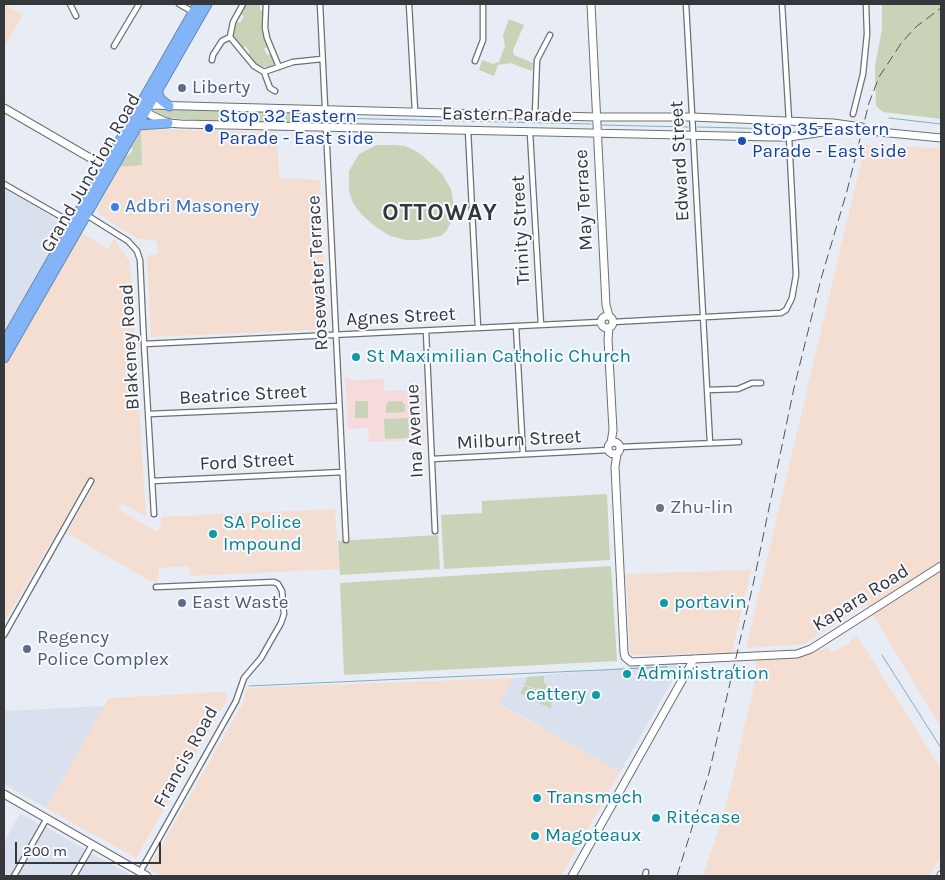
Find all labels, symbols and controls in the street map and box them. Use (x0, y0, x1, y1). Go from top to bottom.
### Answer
place label: Liberty (192, 77, 250, 99)
marker: Liberty (176, 82, 188, 94)
street label: Grand Junction Road (36, 89, 146, 257)
street label: Edward Street (665, 100, 695, 222)
street label: Eastern Parade (442, 102, 572, 128)
place label: Stop 32 Eastern Parade - East side (219, 106, 373, 150)
place label: Stop 35 Eastern Parade - East side (752, 119, 906, 163)
marker: Stop 32 Eastern Parade - East side (203, 122, 215, 134)
marker: Stop 35 Eastern Parade - East side (736, 135, 748, 147)
street label: May Terrace (570, 149, 598, 251)
street label: Trinity Street (507, 174, 535, 286)
street label: Rosewater Terrace (303, 195, 333, 351)
place label: Adbri Masonery (125, 196, 259, 218)
district label: OTTOWAY (381, 199, 499, 227)
marker: Adbri Masonery (109, 201, 121, 213)
street label: Blakeney Road (115, 283, 145, 411)
street label: Agnes Street (346, 303, 456, 331)
place label: St Maximilian Catholic Church (366, 346, 631, 368)
marker: St Maximilian Catholic Church (350, 351, 362, 363)
street label: Beatrice Street (179, 380, 307, 410)
street label: Ina Avenue (401, 383, 429, 479)
street label: Milburn Street (456, 425, 582, 455)
street label: Ford Street (199, 448, 295, 476)
place label: Zhu-lin (670, 497, 733, 519)
marker: Zhu-lin (654, 502, 666, 514)
place label: SA Police Impound (223, 512, 302, 556)
marker: SA Police Impound (207, 528, 219, 540)
street label: Kapara Road (809, 559, 913, 637)
place label: East Waste (192, 592, 289, 614)
place label: portavin (674, 592, 747, 614)
marker: East Waste (176, 597, 188, 609)
marker: portavin (658, 597, 670, 609)
place label: Regency Police Complex (37, 627, 169, 671)
marker: Regency Police Complex (21, 643, 33, 655)
place label: Administration (637, 663, 769, 685)
marker: Administration (621, 668, 633, 680)
place label: cattery (526, 684, 586, 706)
marker: cattery (590, 689, 602, 701)
street label: Francis Road (149, 702, 223, 812)
place label: Transmech (547, 787, 643, 809)
marker: Transmech (531, 792, 543, 804)
place label: Ritecase (666, 807, 740, 829)
marker: Ritecase (650, 812, 662, 824)
place label: Magoteaux (545, 825, 641, 847)
marker: Magoteaux (529, 830, 541, 842)
scale bar (18, 832, 164, 864)
text: 200 m (23, 842, 67, 860)

